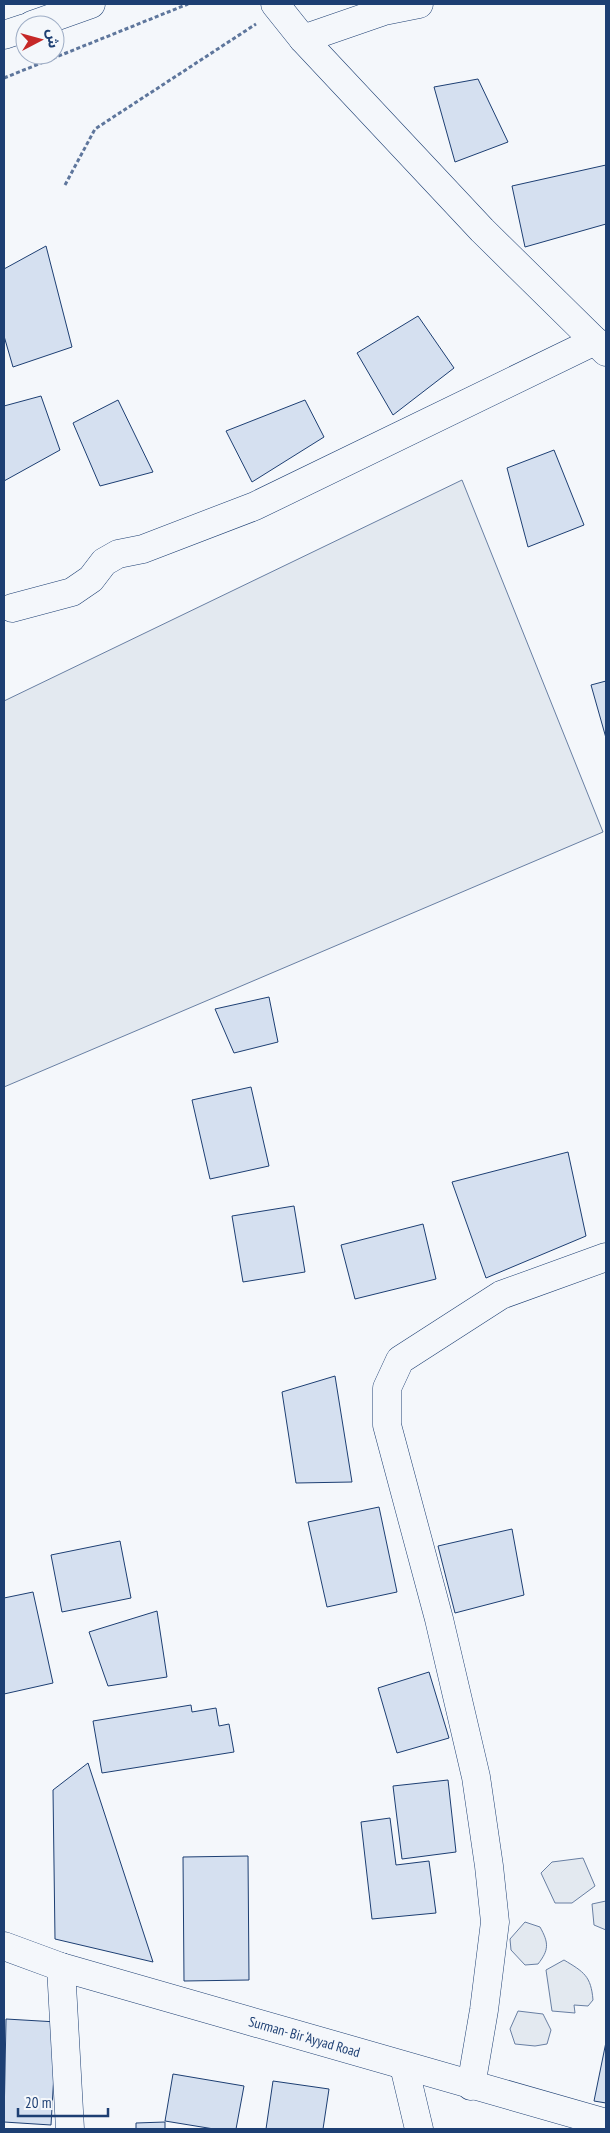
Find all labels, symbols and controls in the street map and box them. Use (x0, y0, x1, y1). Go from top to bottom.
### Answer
north arrow (15, 15, 65, 65)
text: ش (43, 28, 63, 49)
street label: Surman- Bir ‘Ayyad Road (247, 2012, 362, 2061)
scale bar (18, 2086, 108, 2118)
text: 20 m (25, 2093, 51, 2112)

